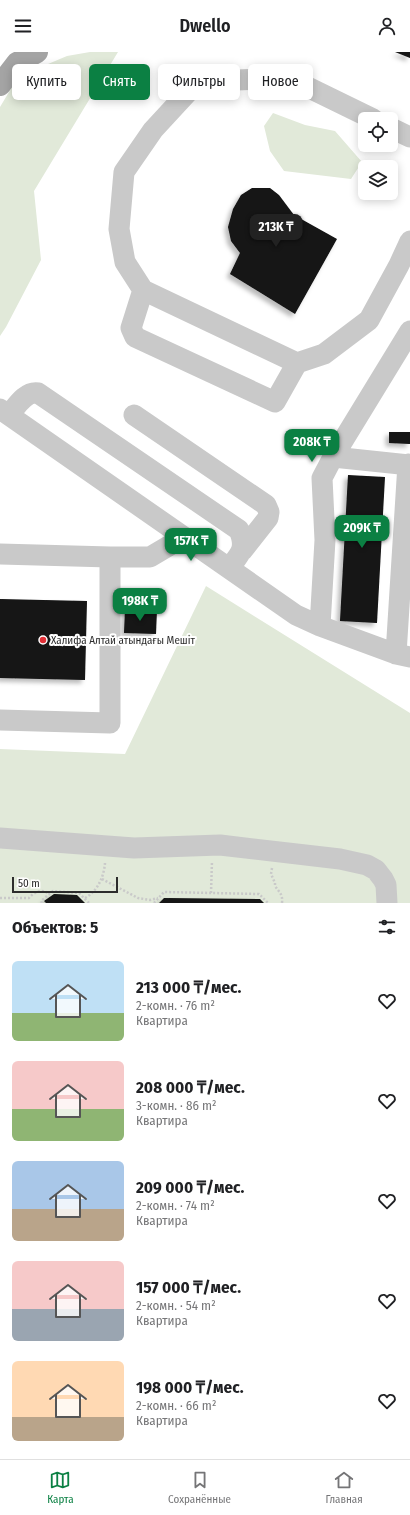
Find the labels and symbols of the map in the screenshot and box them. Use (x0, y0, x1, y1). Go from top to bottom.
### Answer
pin: 213K ₸ (243, 214, 309, 248)
pin: 208K ₸ (279, 429, 345, 463)
pin: 209K ₸ (329, 515, 395, 549)
pin: 157K ₸ (158, 528, 224, 562)
pin: 198K ₸ (107, 588, 173, 622)
place label: Халифа Алтай атындағы Мешіт (51, 634, 195, 647)
marker: Халифа Алтай атындағы Мешіт (38, 635, 48, 645)
scale bar (12, 875, 118, 894)

